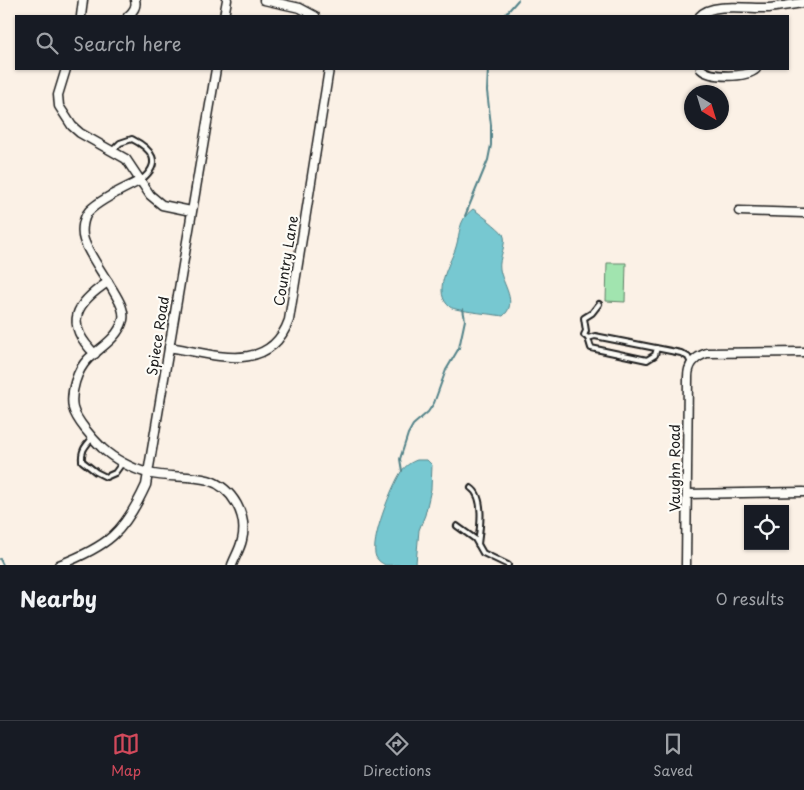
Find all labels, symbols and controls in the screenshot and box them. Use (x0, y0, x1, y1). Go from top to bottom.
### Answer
search box (15, 15, 789, 70)
icon: search (33, 29, 61, 57)
text: Search here (73, 29, 182, 57)
north arrow (684, 85, 729, 130)
street label: Country Lane (268, 214, 303, 308)
street label: Spiece Road (141, 295, 174, 377)
street label: Vaughn Road (664, 424, 685, 512)
map controls (744, 505, 789, 550)
button: locate (744, 505, 789, 550)
text: Nearby (20, 582, 97, 614)
text: 0 results (716, 586, 784, 610)
tab: Map (111, 730, 141, 781)
tab: Directions (363, 730, 431, 781)
tab: Saved (653, 730, 693, 781)

